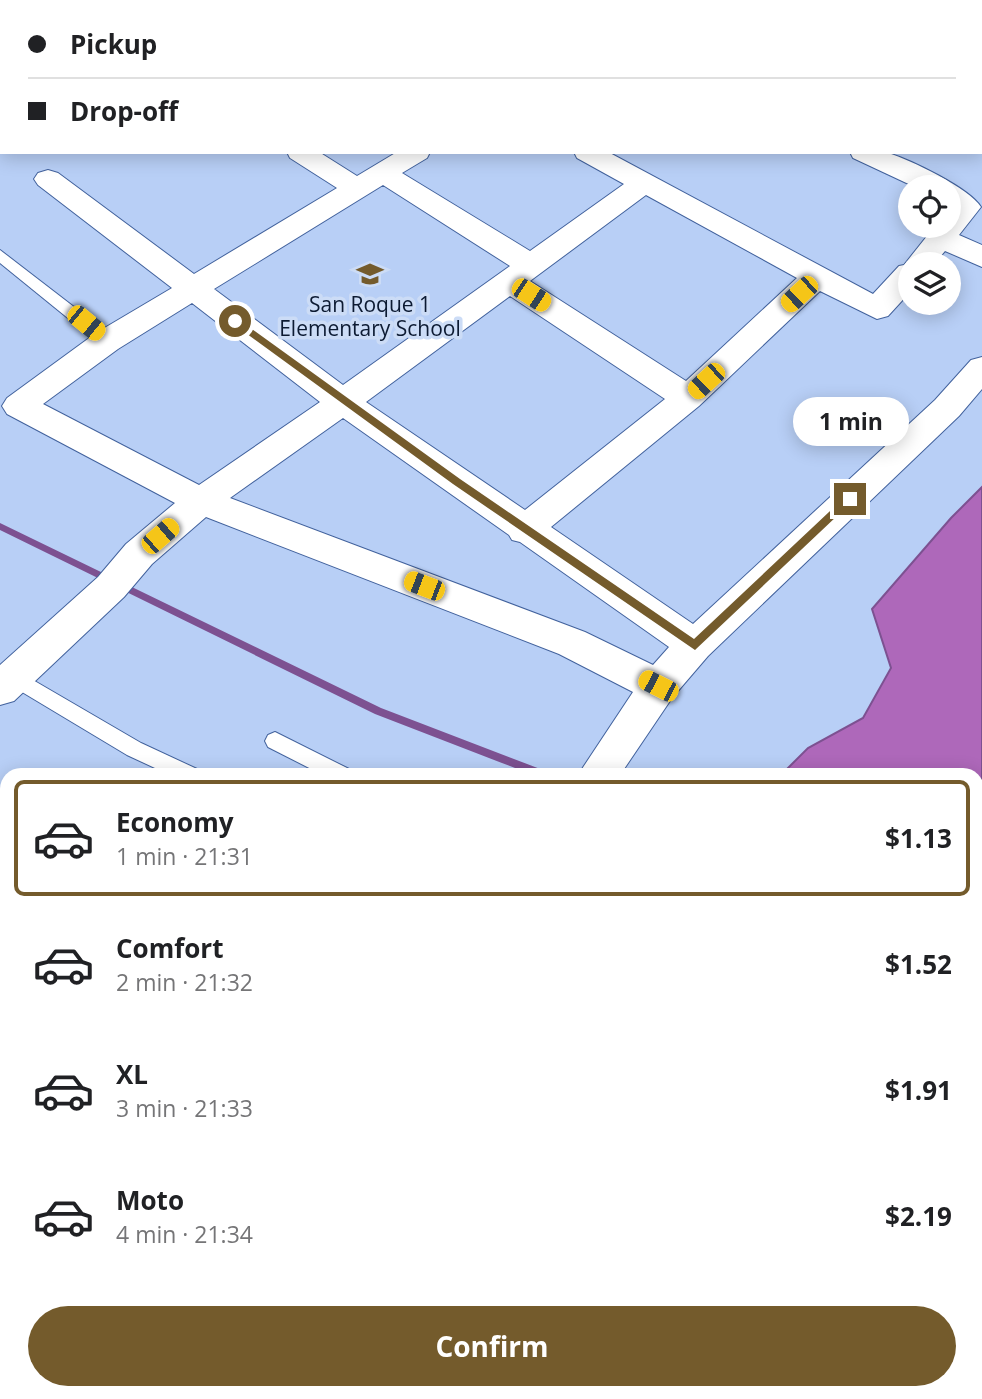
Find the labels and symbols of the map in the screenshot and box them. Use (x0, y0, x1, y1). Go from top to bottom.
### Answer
school or university icon: San Roque 1 Elementary School (355, 259, 385, 289)
car (777, 272, 822, 316)
car (508, 275, 555, 315)
place label: San Roque 1 Elementary School (279, 290, 461, 342)
car (64, 302, 109, 344)
route start (219, 305, 251, 337)
car (684, 359, 729, 403)
callout: 1 min (792, 398, 908, 447)
route end (834, 483, 866, 515)
car (138, 514, 183, 558)
car (401, 569, 448, 603)
car (635, 667, 682, 705)

